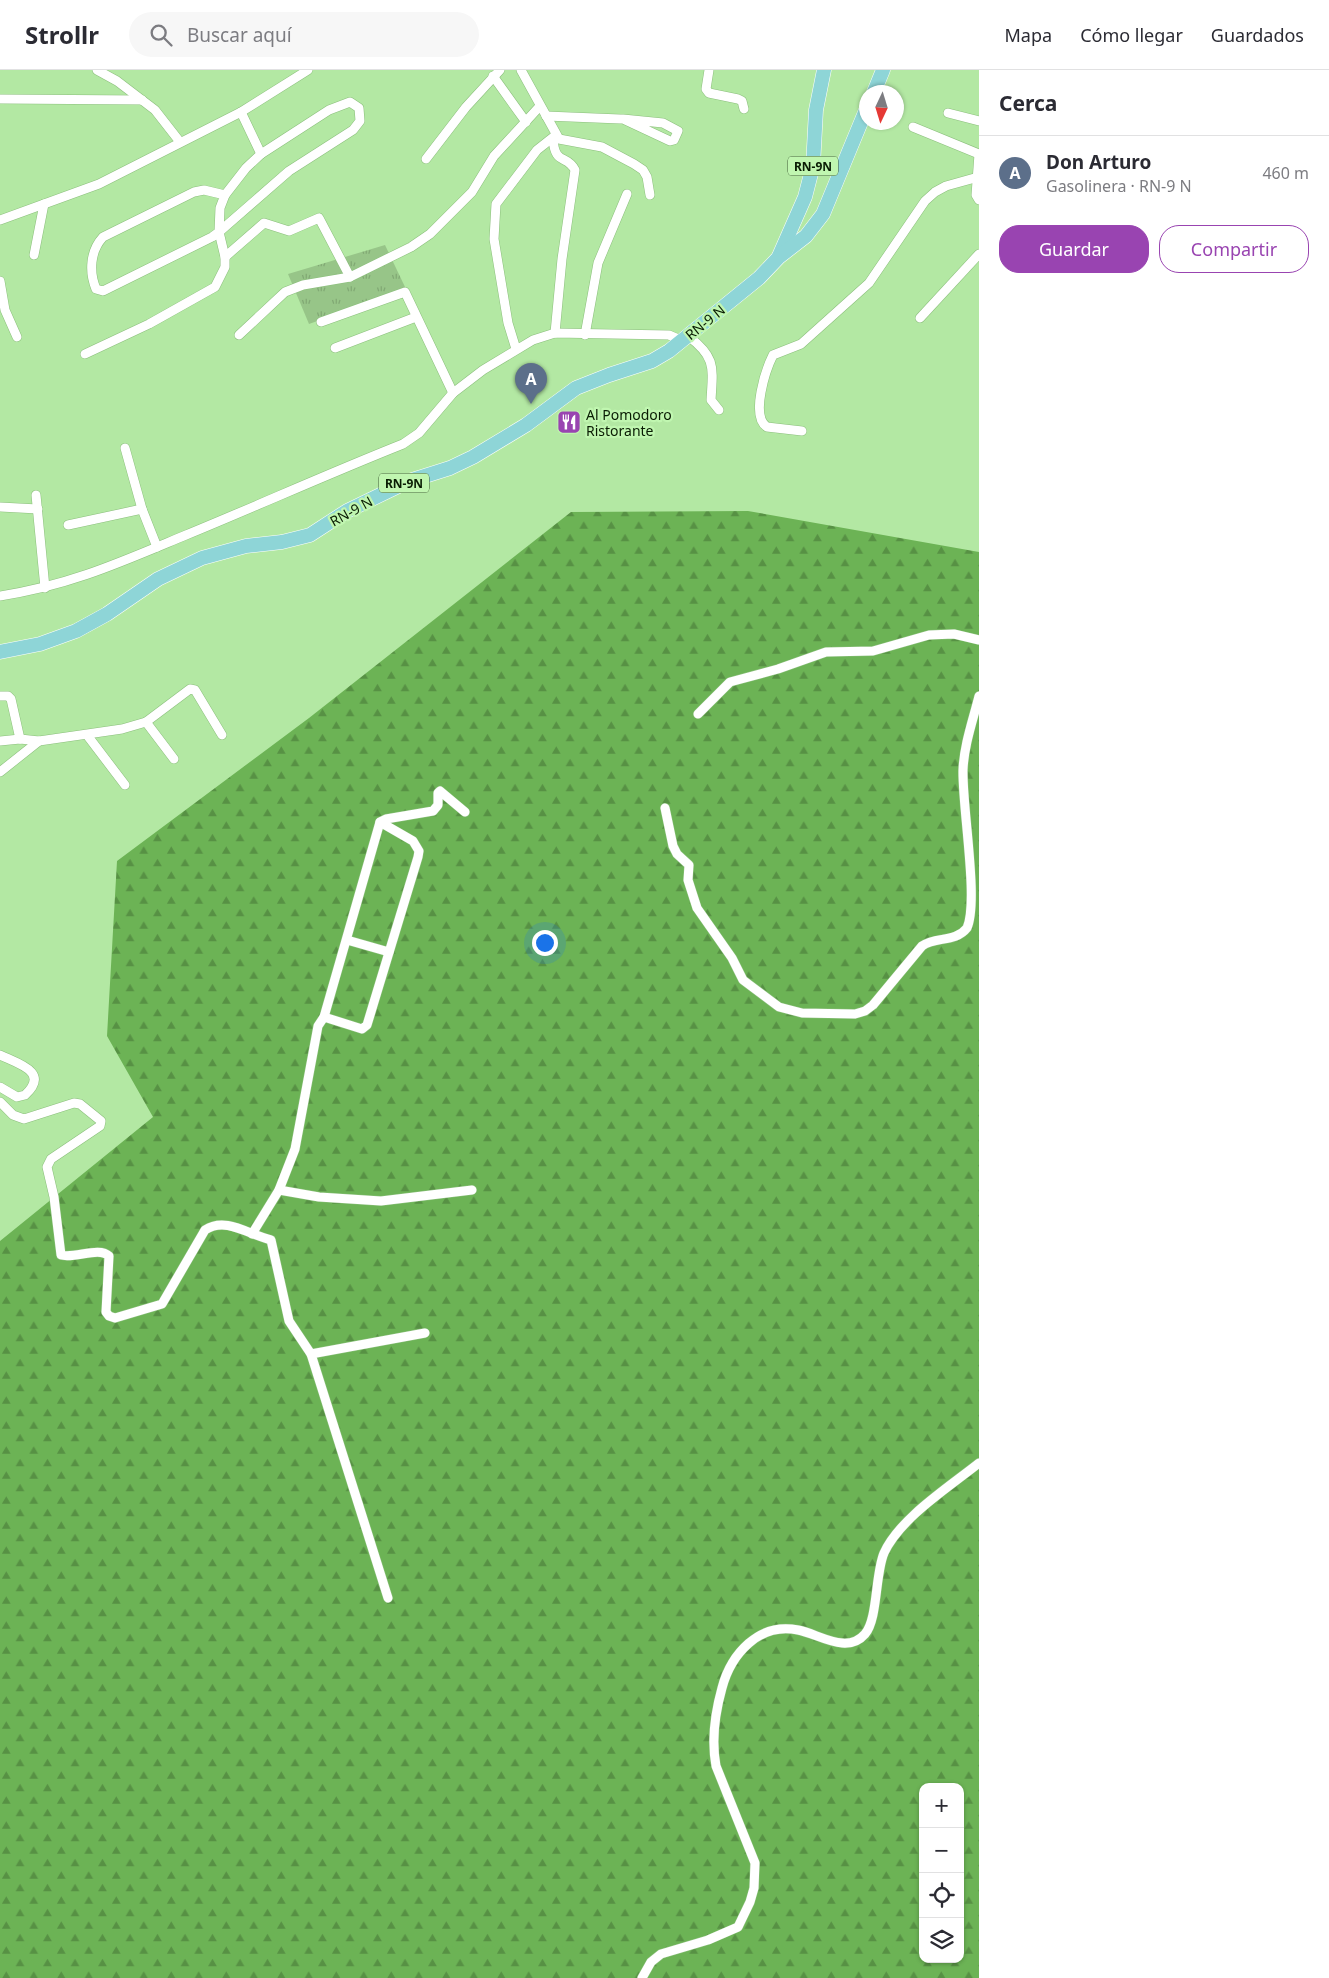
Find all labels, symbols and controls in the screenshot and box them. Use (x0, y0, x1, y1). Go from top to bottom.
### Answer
search box (129, 12, 479, 57)
text: Strollr (25, 18, 99, 51)
icon: search (147, 21, 175, 49)
text: Buscar aquí (187, 22, 292, 48)
text: Mapa (1005, 23, 1052, 47)
text: Cómo llegar (1080, 23, 1183, 47)
text: Guardados (1211, 23, 1304, 47)
north arrow (859, 85, 904, 130)
text: Cerca (999, 89, 1057, 117)
text: Don Arturo (1046, 149, 1151, 175)
road number: RN-9N (788, 156, 838, 175)
text: A (1009, 162, 1021, 184)
text: 460 m (1262, 162, 1309, 184)
text: Gasolinera · RN-9 N (1046, 175, 1192, 197)
button: Guardar (999, 225, 1149, 273)
button: Compartir (1159, 225, 1309, 273)
street label: RN-9 N (681, 300, 729, 344)
pin: A (515, 363, 547, 404)
place label: Al Pomodoro Ristorante (586, 405, 672, 440)
restaurant icon: Al Pomodoro Ristorante (556, 409, 582, 435)
road number: RN-9N (379, 473, 429, 492)
street label: RN-9 N (326, 492, 376, 530)
your location (532, 930, 558, 956)
map controls (919, 1783, 964, 1963)
button: + (919, 1783, 964, 1828)
button: − (919, 1828, 964, 1873)
button: locate (919, 1873, 964, 1918)
button: layers (919, 1918, 964, 1963)

